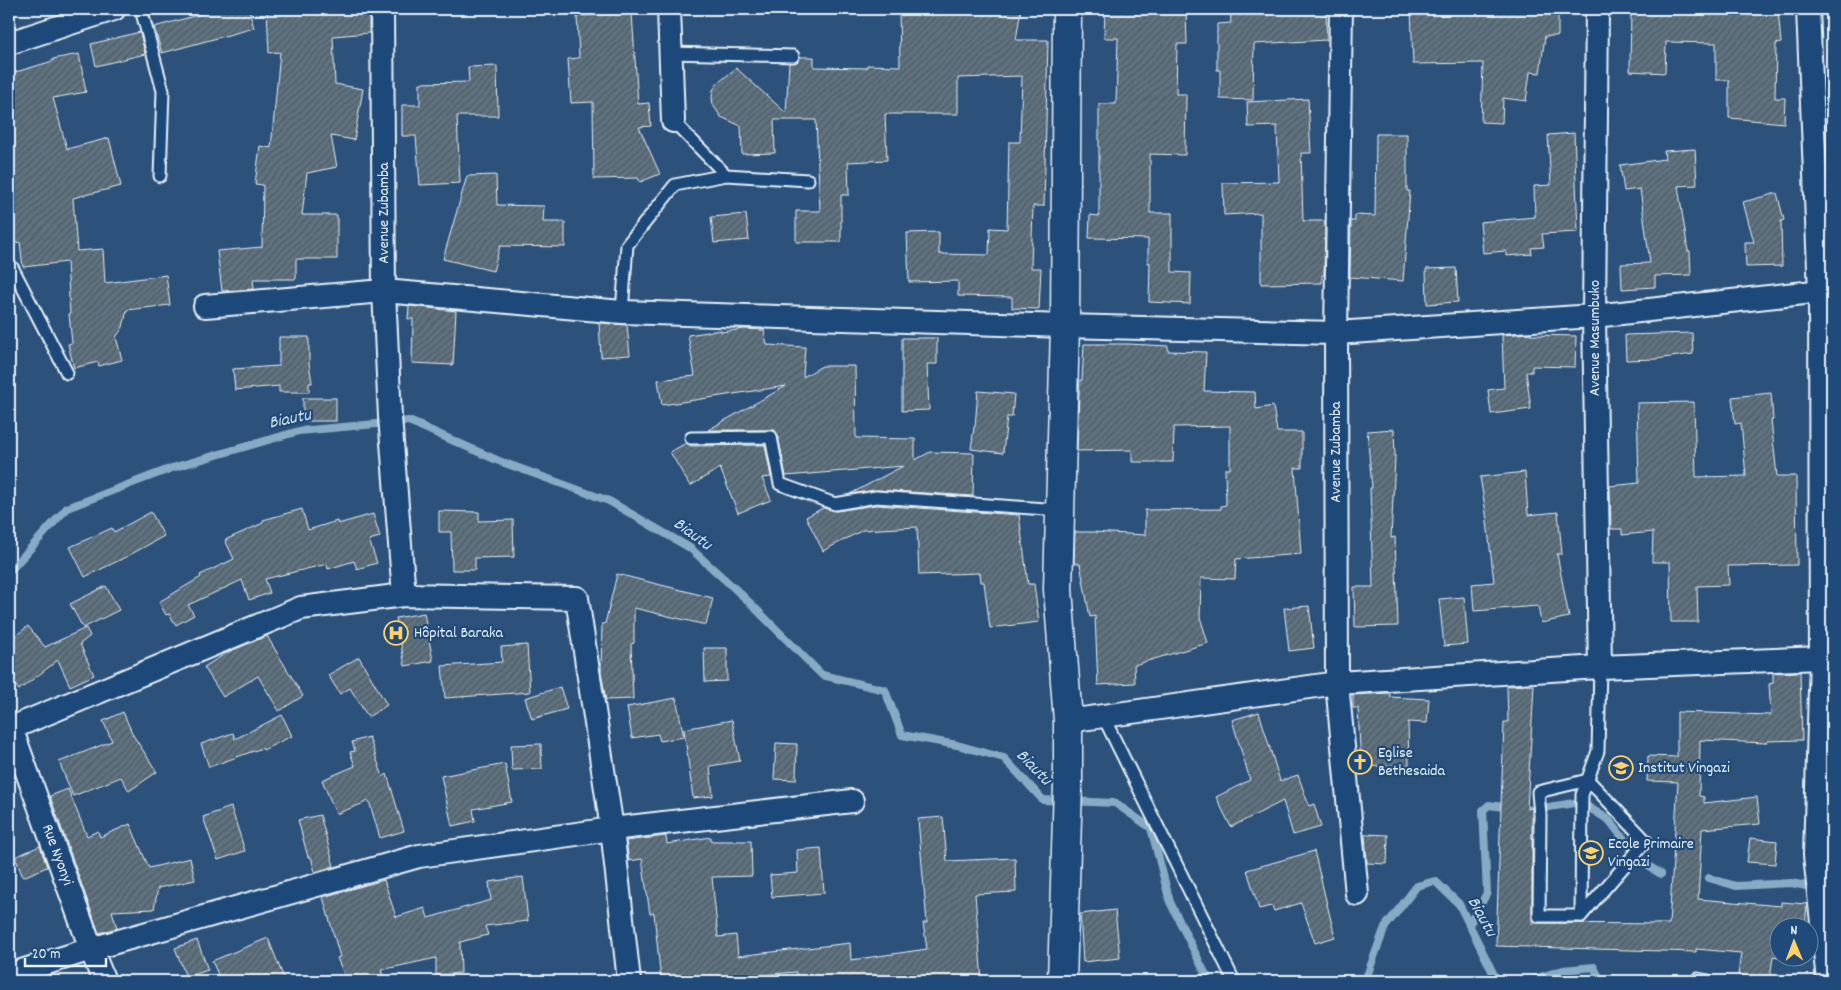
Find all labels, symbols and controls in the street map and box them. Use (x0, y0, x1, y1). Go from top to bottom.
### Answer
street label: Avenue Zubamba (373, 162, 396, 264)
street label: Avenue Masumbuko (1584, 280, 1607, 396)
street label: Avenue Zubamba (1325, 401, 1348, 503)
water label: Biautu (267, 403, 315, 437)
water label: Biautu (667, 512, 718, 558)
hospital icon: Hôpital Baraka (383, 620, 409, 646)
place label: Hôpital Baraka (414, 622, 504, 645)
place label: Eglise Bethesaida (1378, 742, 1446, 783)
water label: Biautu (1009, 744, 1058, 793)
church icon: Eglise Bethesaida (1347, 749, 1373, 775)
school or university icon: Institut Vingazi (1608, 755, 1634, 781)
place label: Institut Vingazi (1638, 757, 1730, 780)
street label: Rue Nyonyi (35, 821, 79, 889)
place label: Ecole Primaire Vingazi (1608, 833, 1694, 874)
school or university icon: Ecole Primaire Vingazi (1578, 840, 1604, 866)
water label: Biautu (1460, 892, 1503, 943)
north arrow (1768, 918, 1818, 968)
text: N (1790, 921, 1798, 941)
scale bar (25, 935, 106, 967)
text: 20 m (32, 944, 60, 966)

